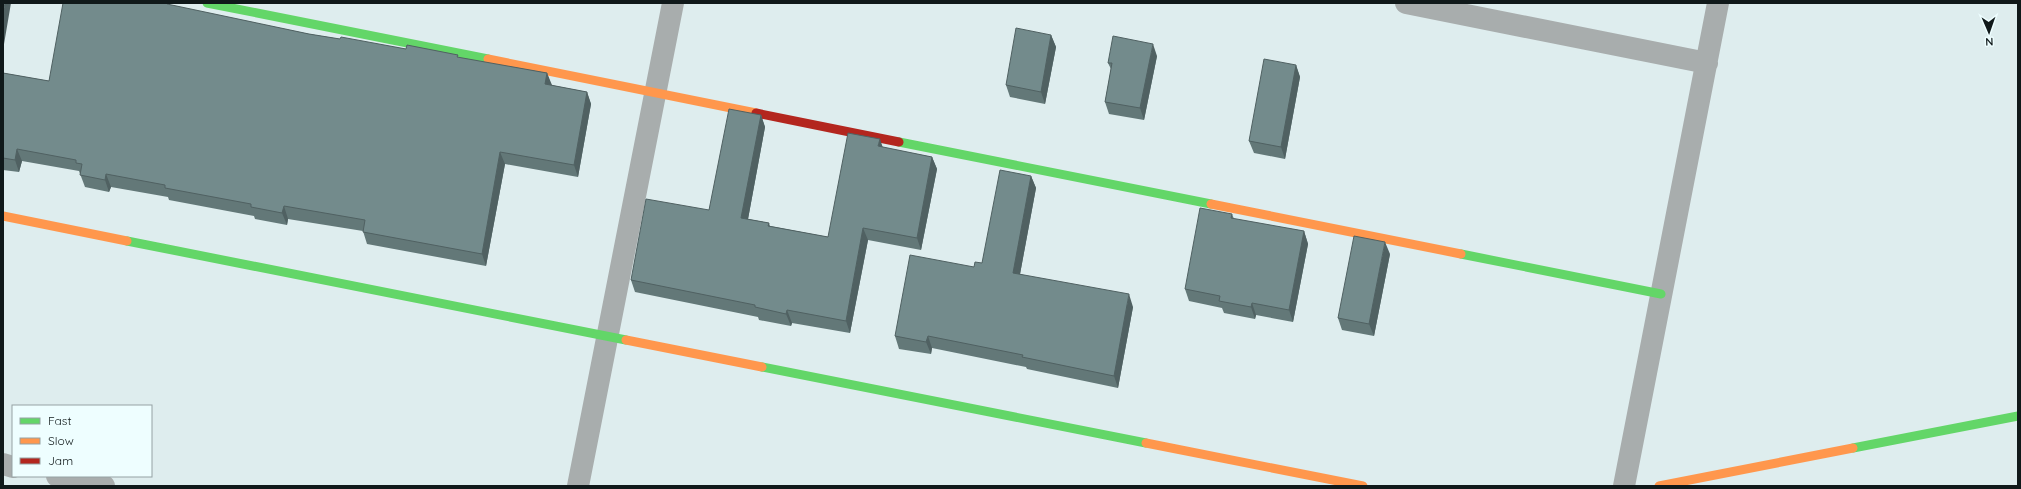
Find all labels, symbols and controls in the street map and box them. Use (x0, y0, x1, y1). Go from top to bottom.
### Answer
north arrow (1969, 12, 2009, 52)
text: N (1985, 35, 1994, 49)
legend (12, 405, 152, 477)
text: Fast (48, 413, 72, 428)
text: Slow (48, 433, 74, 448)
text: Jam (48, 453, 73, 468)

